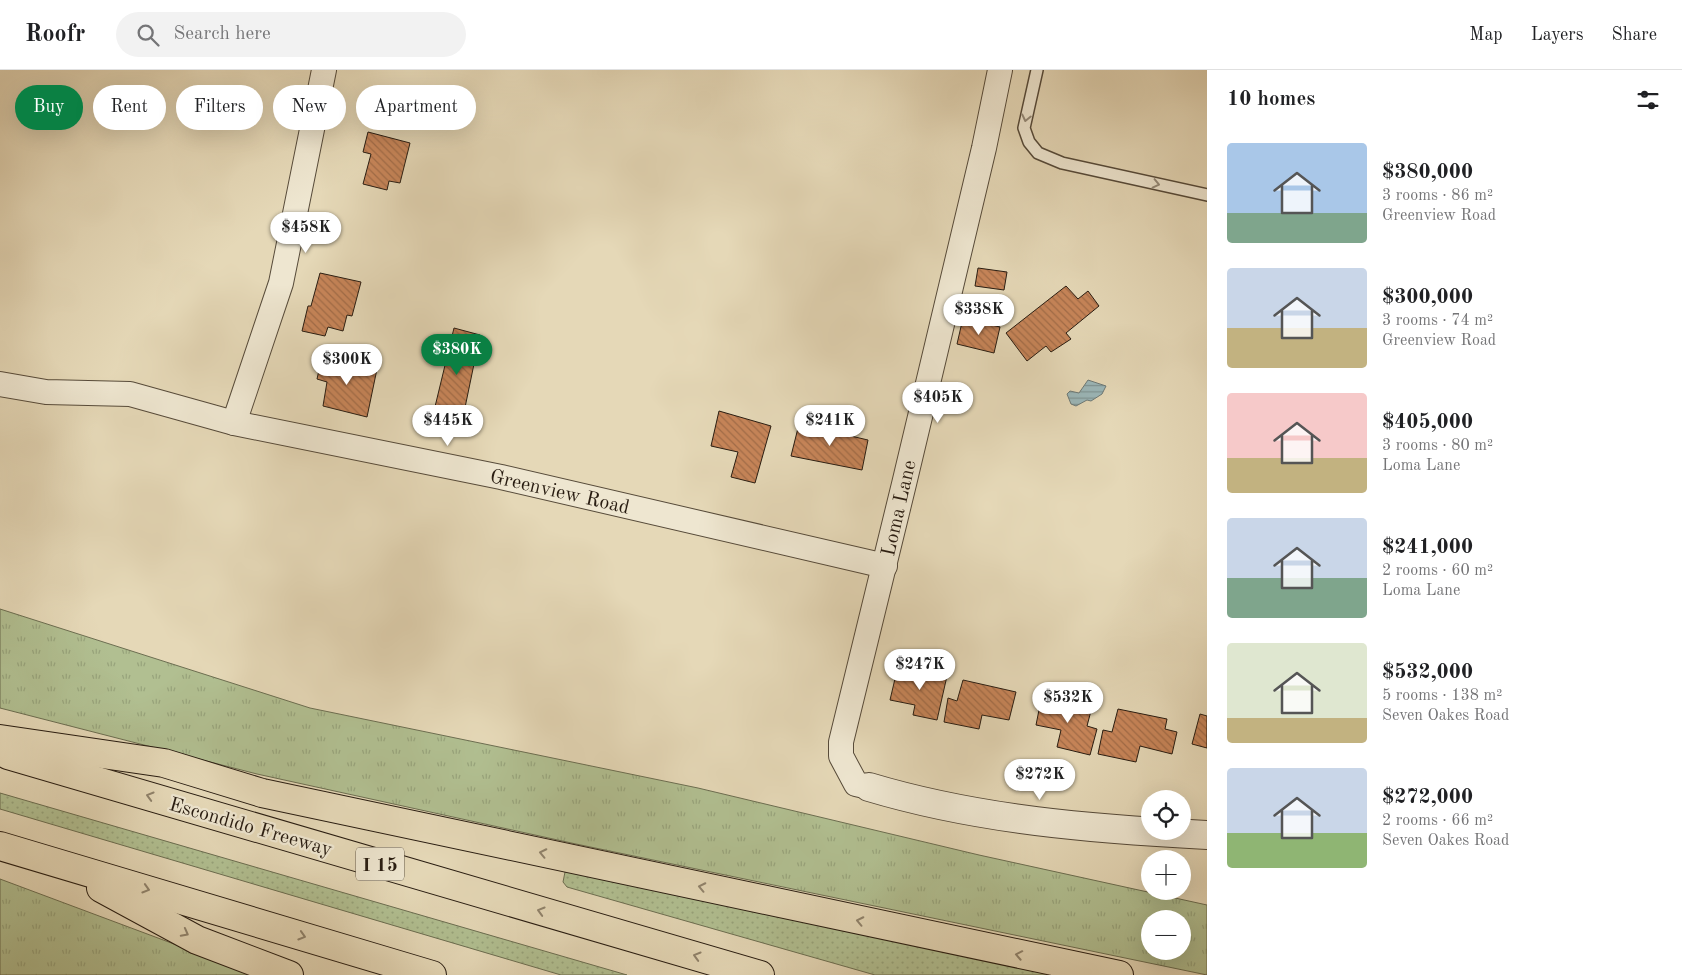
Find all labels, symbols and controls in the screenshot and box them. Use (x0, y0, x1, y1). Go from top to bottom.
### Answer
search box (116, 12, 466, 57)
icon: search (134, 21, 162, 49)
text: Roofr (25, 23, 86, 47)
text: Search here (174, 25, 271, 44)
text: Map (1469, 26, 1503, 44)
text: Layers (1531, 26, 1583, 44)
text: Share (1611, 26, 1657, 44)
chip: Buy (15, 85, 83, 130)
chip: Rent (93, 85, 166, 130)
chip: Filters (176, 85, 263, 130)
chip: New (273, 85, 346, 130)
chip: Apartment (356, 85, 476, 130)
icon: filters (1634, 86, 1662, 114)
text: 10 homes (1227, 89, 1315, 110)
one-way arrow (1022, 113, 1032, 122)
text: $380,000 (1382, 162, 1473, 183)
icon: home (1267, 163, 1327, 223)
one-way arrow (1152, 178, 1161, 189)
text: 3 rooms · 86 m² (1382, 188, 1493, 204)
text: Greenview Road (1382, 208, 1496, 224)
pin: $458K (271, 212, 341, 254)
text: $458K (281, 220, 331, 236)
text: $300,000 (1382, 287, 1473, 308)
icon: home (1267, 288, 1327, 348)
pin: $338K (944, 294, 1014, 336)
text: $338K (954, 302, 1004, 318)
text: 3 rooms · 74 m² (1382, 313, 1493, 329)
text: Greenview Road (1382, 333, 1496, 349)
pin: $380K (422, 334, 492, 376)
text: $380K (432, 342, 482, 358)
pin: $300K (312, 344, 382, 386)
text: $300K (322, 352, 372, 368)
pin: $405K (903, 382, 973, 424)
text: $405K (913, 390, 963, 406)
pin: $445K (413, 404, 483, 447)
pin: $241K (795, 404, 865, 447)
text: $405,000 (1382, 412, 1473, 433)
text: $445K (423, 413, 473, 429)
text: $241K (805, 413, 855, 429)
icon: home (1267, 413, 1327, 473)
text: 3 rooms · 80 m² (1382, 438, 1493, 454)
street label: Loma Lane (879, 458, 921, 558)
text: Loma Lane (1382, 458, 1460, 474)
street label: Greenview Road (488, 467, 631, 519)
text: $241,000 (1382, 537, 1473, 558)
icon: home (1267, 538, 1327, 598)
text: 2 rooms · 60 m² (1382, 563, 1493, 579)
text: Loma Lane (1382, 583, 1460, 599)
pin: $247K (885, 648, 955, 691)
text: $247K (895, 657, 945, 673)
text: $532,000 (1382, 662, 1473, 683)
icon: home (1267, 663, 1327, 723)
pin: $532K (1033, 682, 1103, 724)
text: 5 rooms · 138 m² (1382, 688, 1502, 704)
text: $532K (1043, 690, 1093, 706)
text: Seven Oakes Road (1382, 708, 1509, 724)
pin: $272K (1005, 758, 1075, 801)
text: $272K (1015, 767, 1065, 783)
text: $272,000 (1382, 787, 1473, 808)
icon: home (1267, 788, 1327, 848)
map controls (1141, 790, 1191, 960)
button: locate (1141, 790, 1191, 840)
one-way arrow (146, 792, 154, 802)
street label: Escondido Freeway (167, 795, 335, 861)
text: 2 rooms · 66 m² (1382, 813, 1493, 829)
text: Seven Oakes Road (1382, 833, 1509, 849)
road number: I 15 (356, 848, 404, 881)
one-way arrow (538, 848, 547, 859)
button: + (1141, 850, 1191, 900)
one-way arrow (697, 882, 706, 893)
one-way arrow (142, 884, 150, 894)
one-way arrow (537, 906, 545, 916)
button: − (1141, 910, 1191, 960)
one-way arrow (856, 917, 865, 927)
one-way arrow (179, 927, 188, 937)
one-way arrow (297, 931, 305, 941)
one-way arrow (1015, 950, 1024, 961)
one-way arrow (693, 952, 701, 962)

